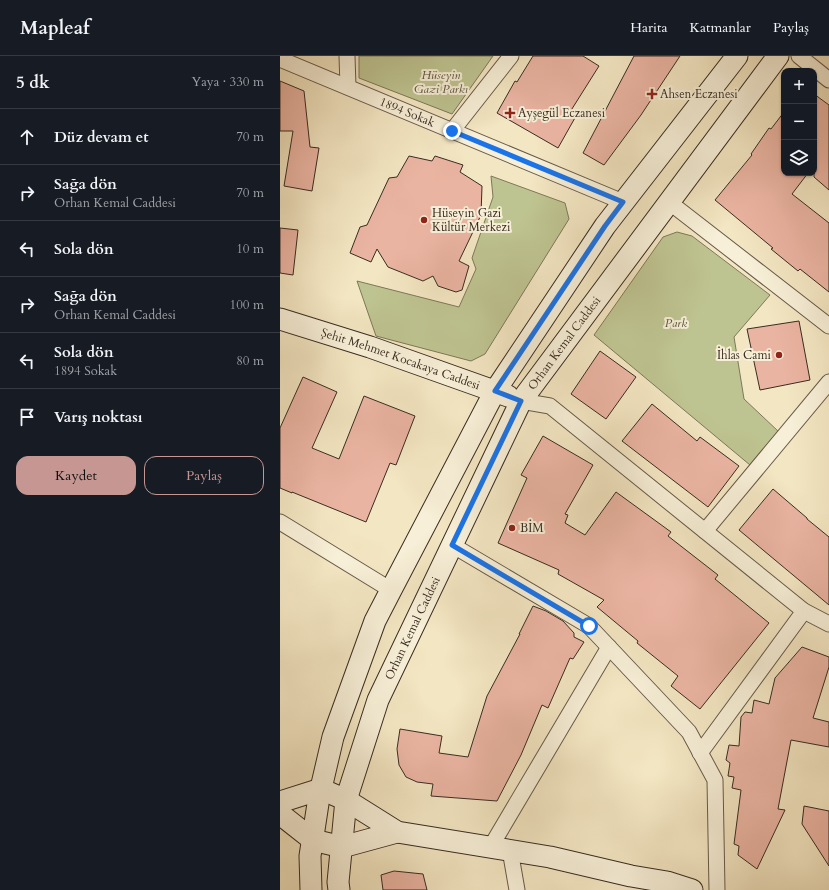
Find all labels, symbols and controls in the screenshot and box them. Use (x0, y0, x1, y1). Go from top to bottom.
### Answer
text: Mapleaf (20, 15, 90, 41)
text: Harita (630, 18, 668, 37)
text: Katmanlar (690, 18, 751, 37)
text: Paylaş (773, 18, 809, 37)
park label: Hüseyin Gazi Parkı (414, 67, 469, 97)
map controls (781, 68, 817, 176)
button: + (781, 68, 817, 104)
text: 5 dk (16, 71, 50, 94)
text: Yaya · 330 m (191, 73, 264, 91)
place label: Ahsen Eczanesi (660, 86, 738, 102)
marker: Ahsen Eczanesi (647, 89, 657, 99)
street label: 1894 Sokak (377, 93, 438, 131)
button: − (781, 104, 817, 140)
place label: Ayşegül Eczanesi (518, 105, 606, 121)
marker: Ayşegül Eczanesi (505, 108, 515, 118)
route end (443, 122, 461, 140)
icon: ahead (16, 126, 38, 148)
text: Düz devam et (54, 127, 149, 147)
text: 70 m (236, 128, 264, 146)
button: layers (781, 140, 817, 176)
text: Sağa dön (54, 174, 117, 194)
icon: right (16, 182, 38, 204)
text: 70 m (236, 184, 264, 202)
text: Orhan Kemal Caddesi (54, 194, 176, 212)
place label: Hüseyin Gazi Kültür Merkezi (432, 205, 511, 235)
marker: Hüseyin Gazi Kültür Merkezi (419, 215, 429, 225)
icon: left (16, 238, 38, 260)
text: Sola dön (54, 239, 114, 259)
text: 10 m (236, 240, 264, 258)
text: Sağa dön (54, 286, 117, 306)
street label: Orhan Kemal Caddesi (524, 293, 605, 393)
icon: right (16, 294, 38, 316)
text: 100 m (230, 296, 264, 314)
text: Orhan Kemal Caddesi (54, 306, 176, 324)
park label: Park (665, 315, 687, 331)
street label: Şehit Mehmet Kocakaya Caddesi (319, 324, 483, 394)
text: Sola dön (54, 342, 114, 362)
place label: İhlas Cami (717, 346, 772, 363)
icon: left (16, 350, 38, 372)
marker: İhlas Cami (774, 350, 784, 360)
text: 80 m (236, 352, 264, 370)
text: 1894 Sokak (54, 362, 117, 380)
icon: arrive (16, 406, 38, 428)
text: Varış noktası (54, 407, 143, 427)
button: Kaydet (16, 456, 136, 495)
button: Paylaş (144, 456, 264, 495)
place label: BİM (520, 519, 544, 536)
marker: BİM (507, 523, 517, 533)
street label: Orhan Kemal Caddesi (381, 573, 444, 682)
route start (580, 617, 598, 635)

